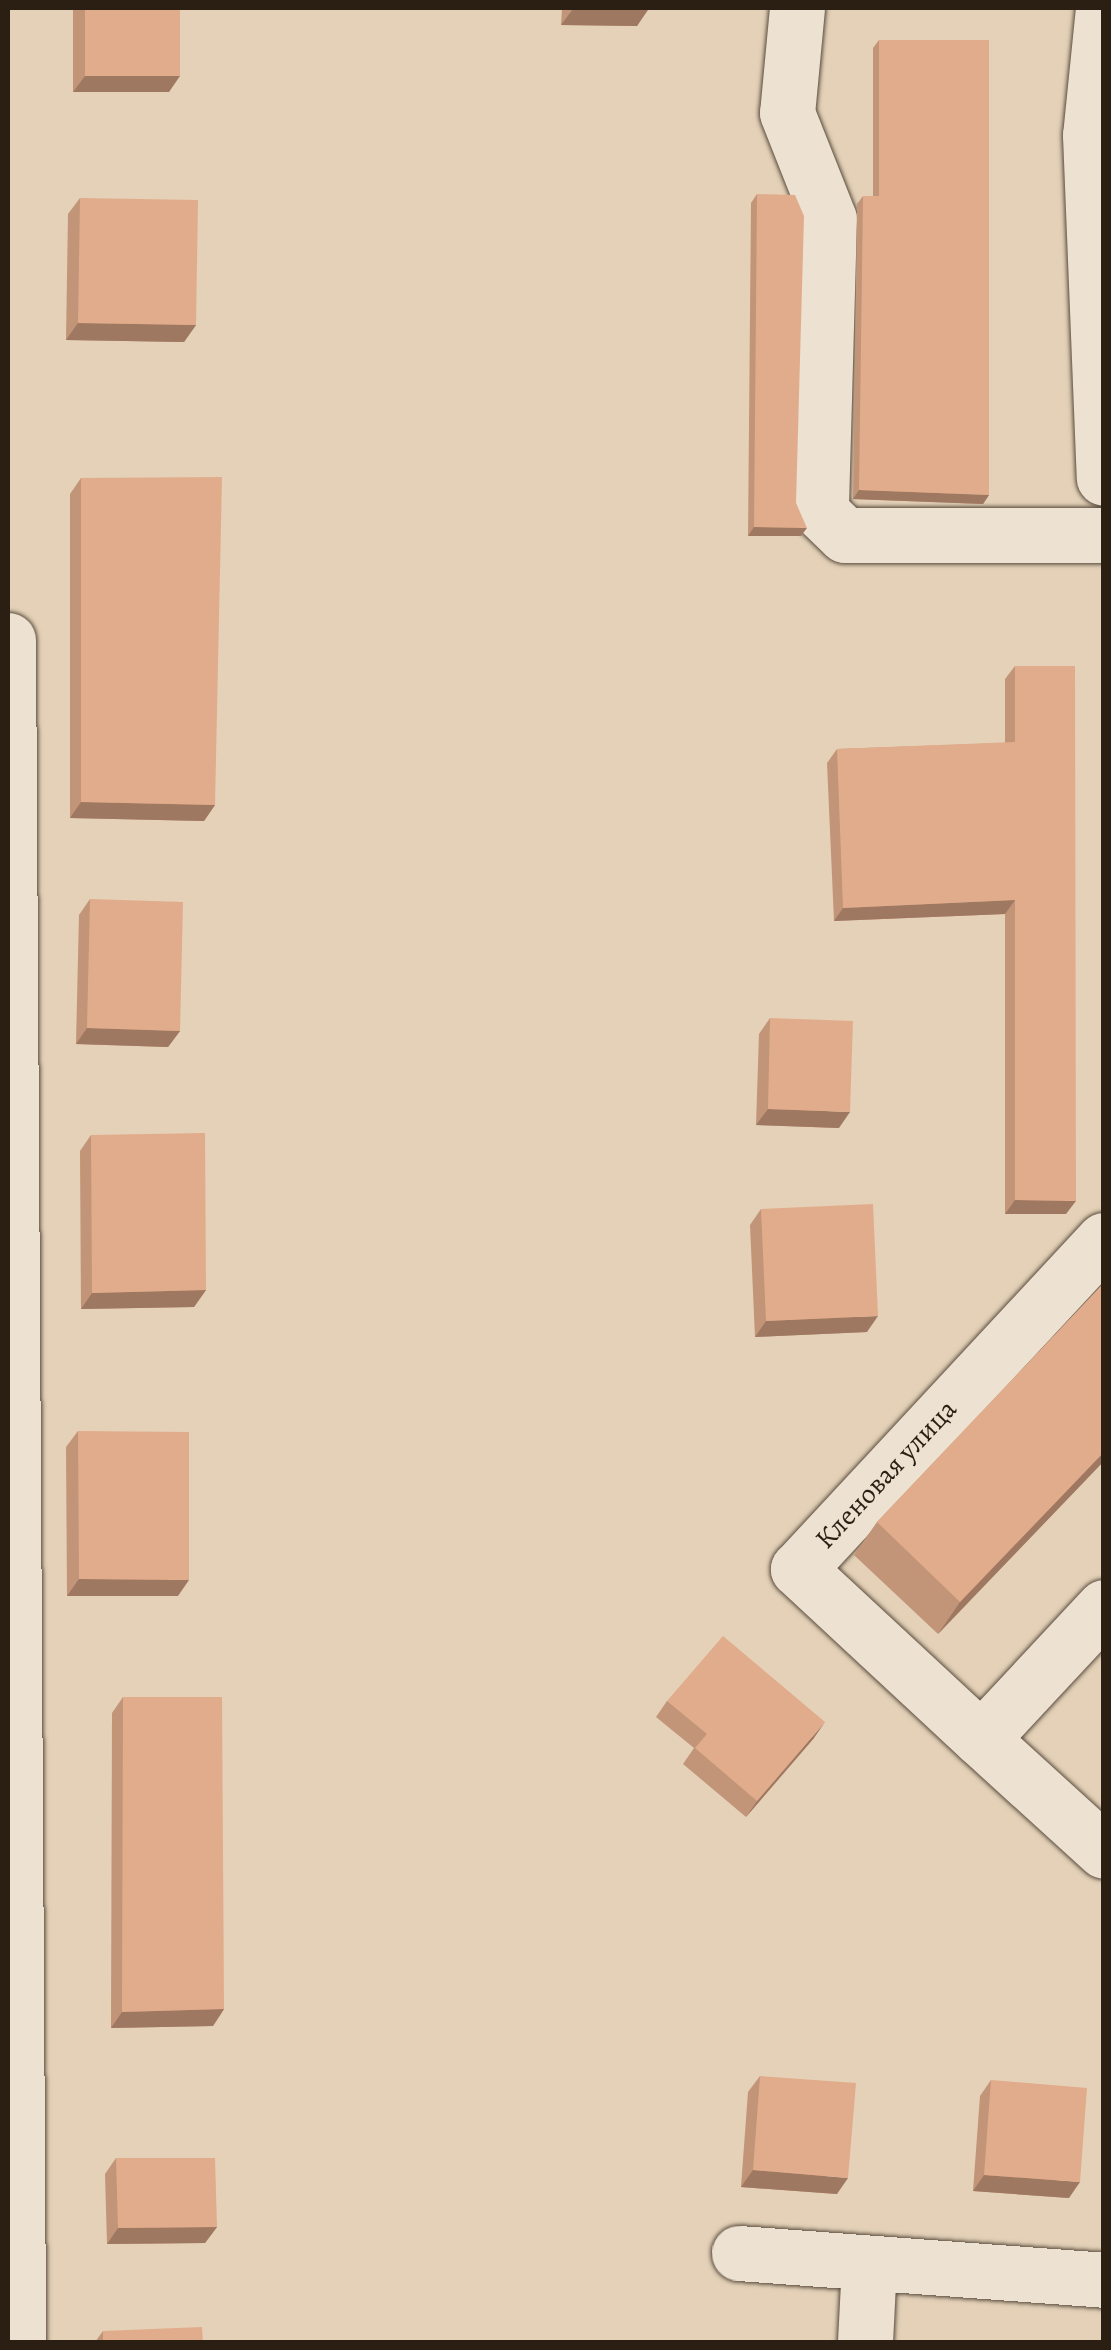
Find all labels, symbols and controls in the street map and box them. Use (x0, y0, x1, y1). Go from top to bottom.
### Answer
street label: Кленовая улица (808, 1392, 964, 1556)

